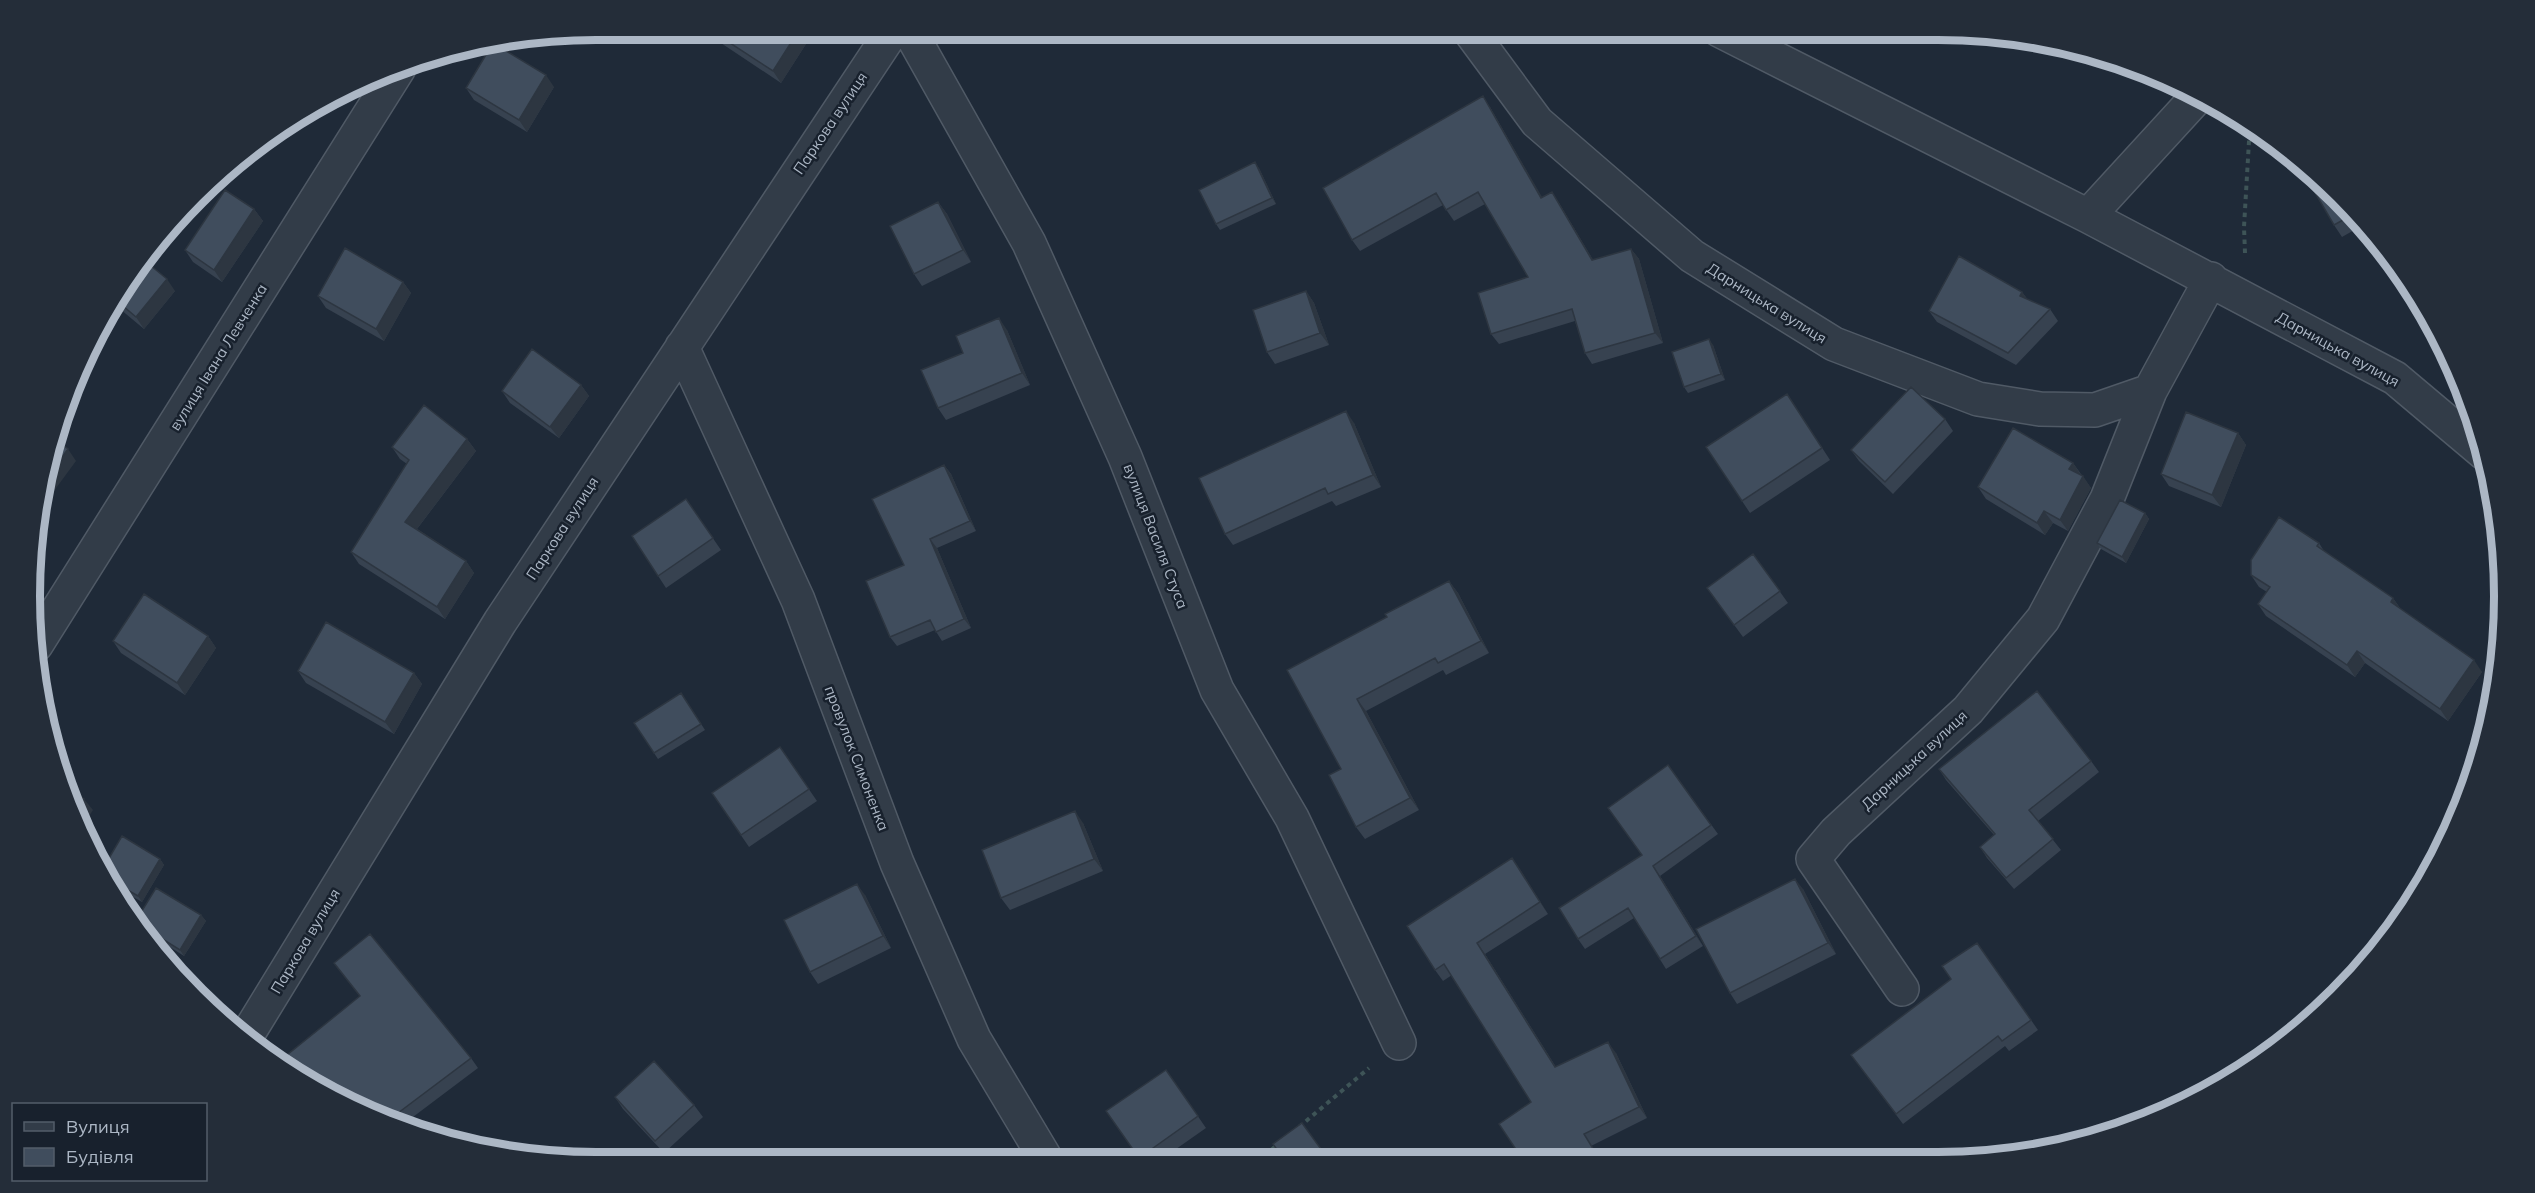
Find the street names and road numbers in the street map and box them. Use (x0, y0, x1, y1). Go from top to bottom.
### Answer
street label: Паркова вулиця (789, 68, 871, 178)
street label: Дарницька вулиця (1703, 258, 1831, 348)
street label: вулиця Івана Левченка (165, 280, 271, 434)
street label: Дарницька вулиця (2273, 307, 2403, 391)
street label: вулиця Василя Стуса (1120, 461, 1192, 611)
street label: Паркова вулиця (522, 473, 602, 583)
street label: провулок Симоненка (821, 683, 893, 833)
street label: Дарницька вулиця (1857, 706, 1971, 814)
street label: Паркова вулиця (266, 885, 344, 997)

